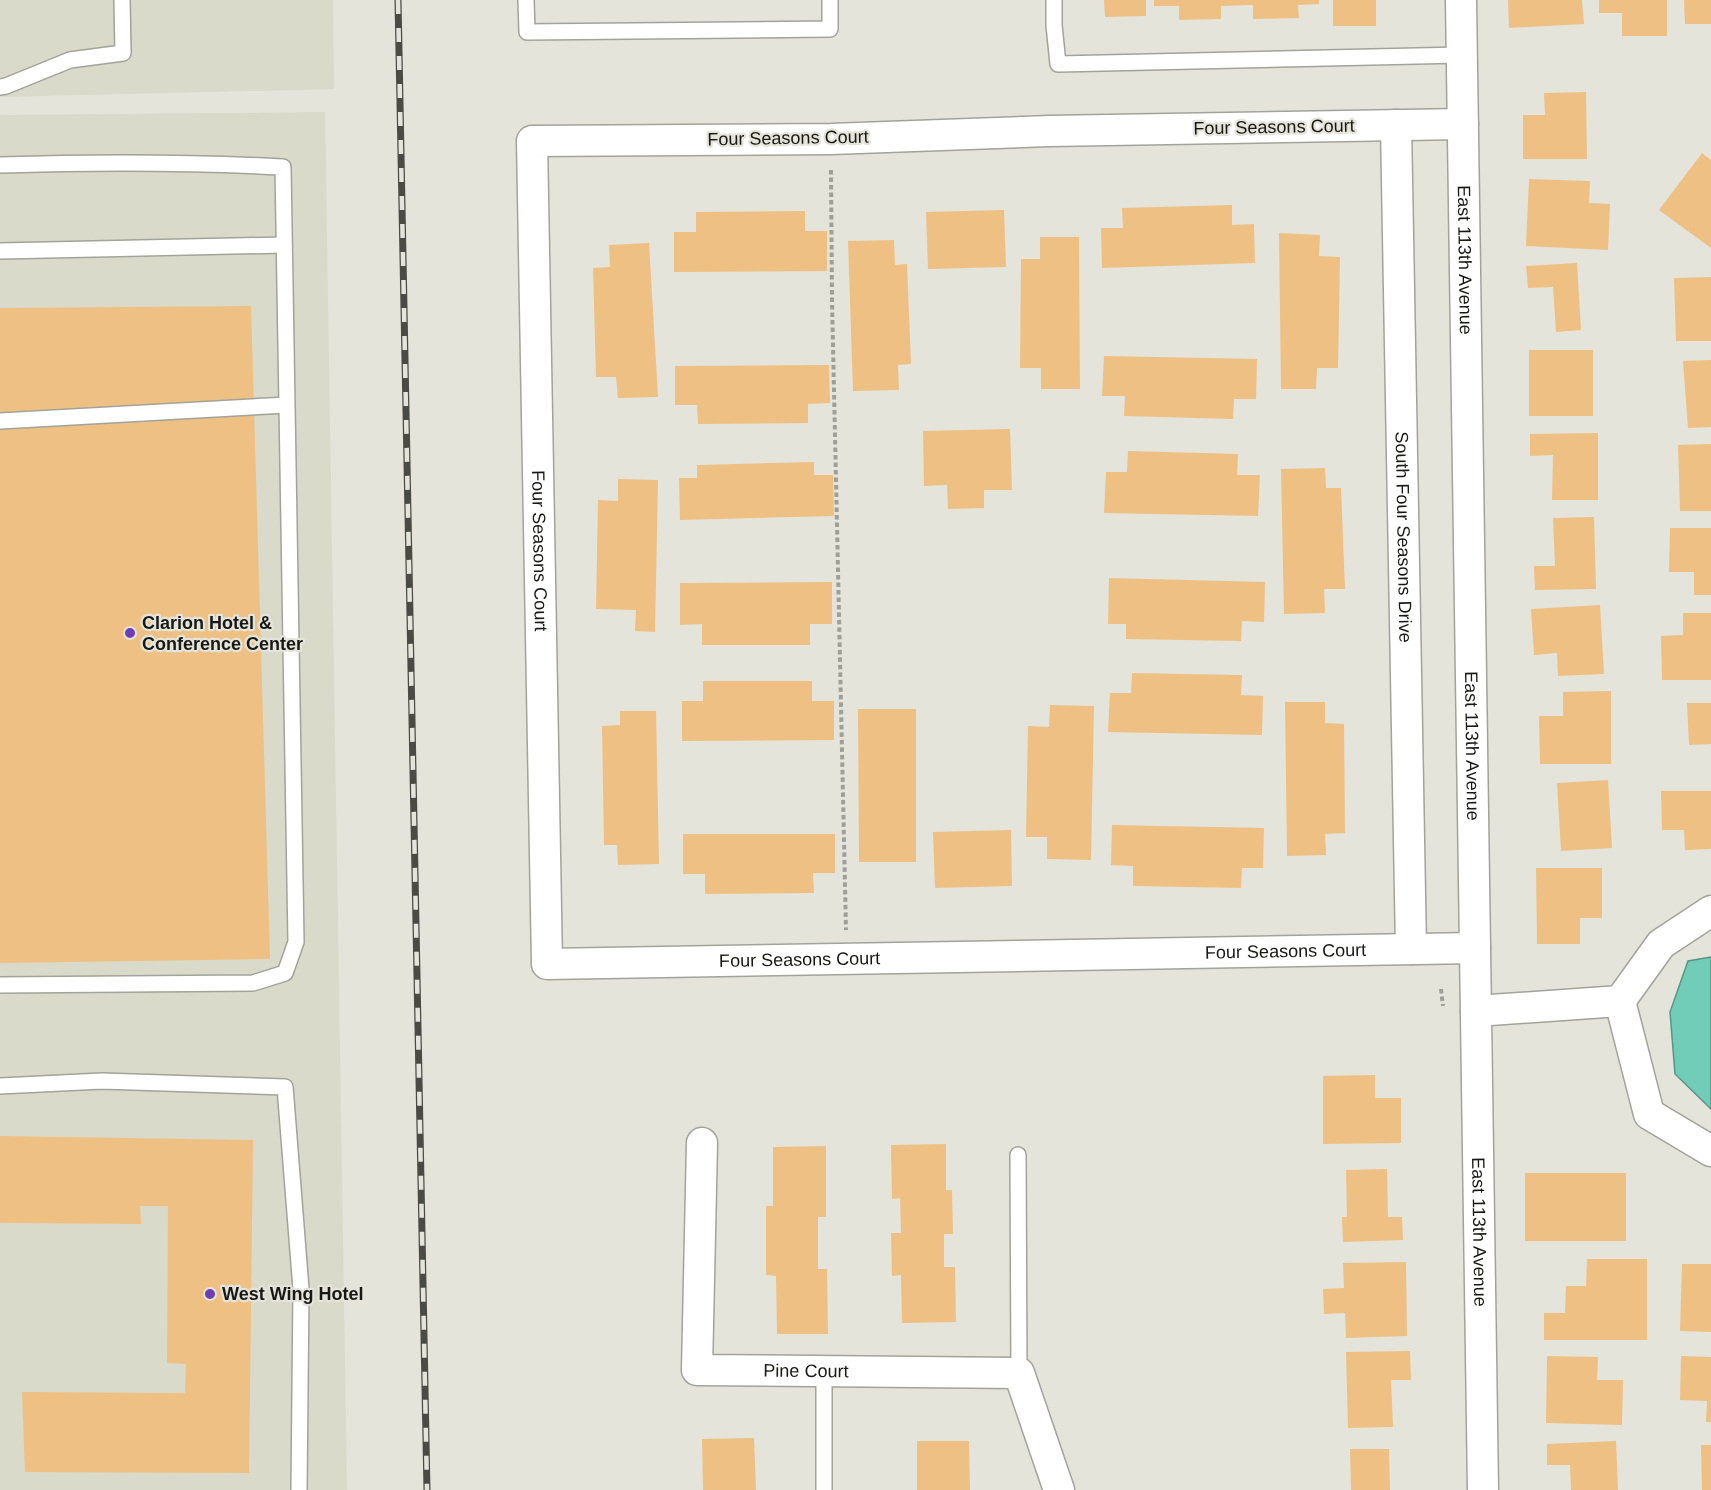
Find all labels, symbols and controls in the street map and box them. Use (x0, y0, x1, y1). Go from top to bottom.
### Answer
street label: Four Seasons Court (1193, 116, 1355, 138)
street label: Four Seasons Court (707, 127, 869, 149)
street label: East 113th Avenue (1454, 185, 1476, 335)
street label: South Four Seasons Drive (1392, 431, 1415, 643)
street label: Four Seasons Court (528, 470, 551, 631)
place label: Clarion Hotel & Conference Center (142, 613, 303, 654)
marker: Clarion Hotel & Conference Center (123, 626, 137, 640)
street label: East 113th Avenue (1461, 671, 1483, 821)
street label: Four Seasons Court (1205, 940, 1366, 963)
street label: Four Seasons Court (719, 948, 880, 971)
street label: East 113th Avenue (1468, 1157, 1490, 1307)
place label: West Wing Hotel (222, 1284, 364, 1304)
marker: West Wing Hotel (203, 1287, 217, 1301)
street label: Pine Court (763, 1361, 849, 1381)

